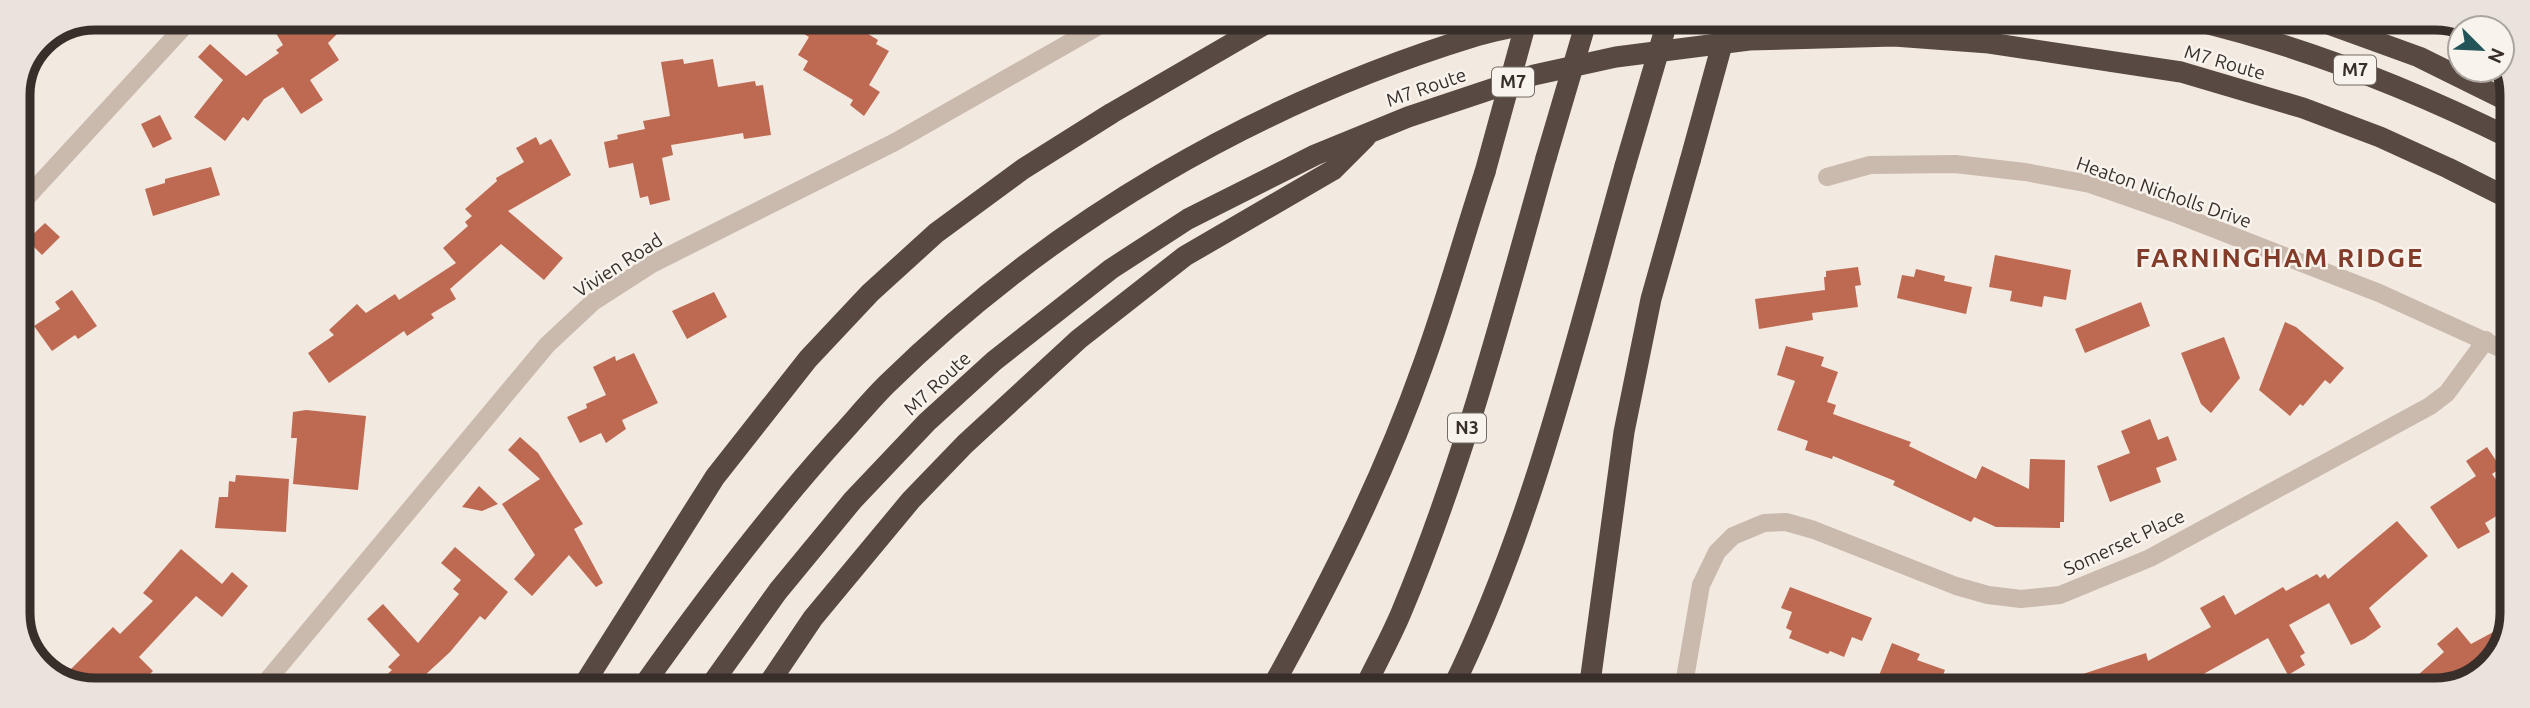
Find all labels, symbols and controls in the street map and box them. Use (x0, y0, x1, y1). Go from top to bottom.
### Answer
north arrow (2446, 14, 2516, 84)
street label: M7 Route (2182, 40, 2268, 84)
text: N (2484, 45, 2509, 67)
road number: M7 (2334, 56, 2376, 84)
street label: M7 Route (1383, 63, 1469, 111)
road number: M7 (1492, 68, 1534, 96)
street label: Heaton Nicholls Drive (2074, 152, 2254, 232)
street label: Vivien Road (570, 228, 666, 302)
district label: FARNINGHAM RIDGE (2135, 243, 2425, 272)
street label: M7 Route (899, 347, 975, 419)
road number: N3 (1448, 414, 1486, 442)
street label: Somerset Place (2060, 504, 2188, 580)

